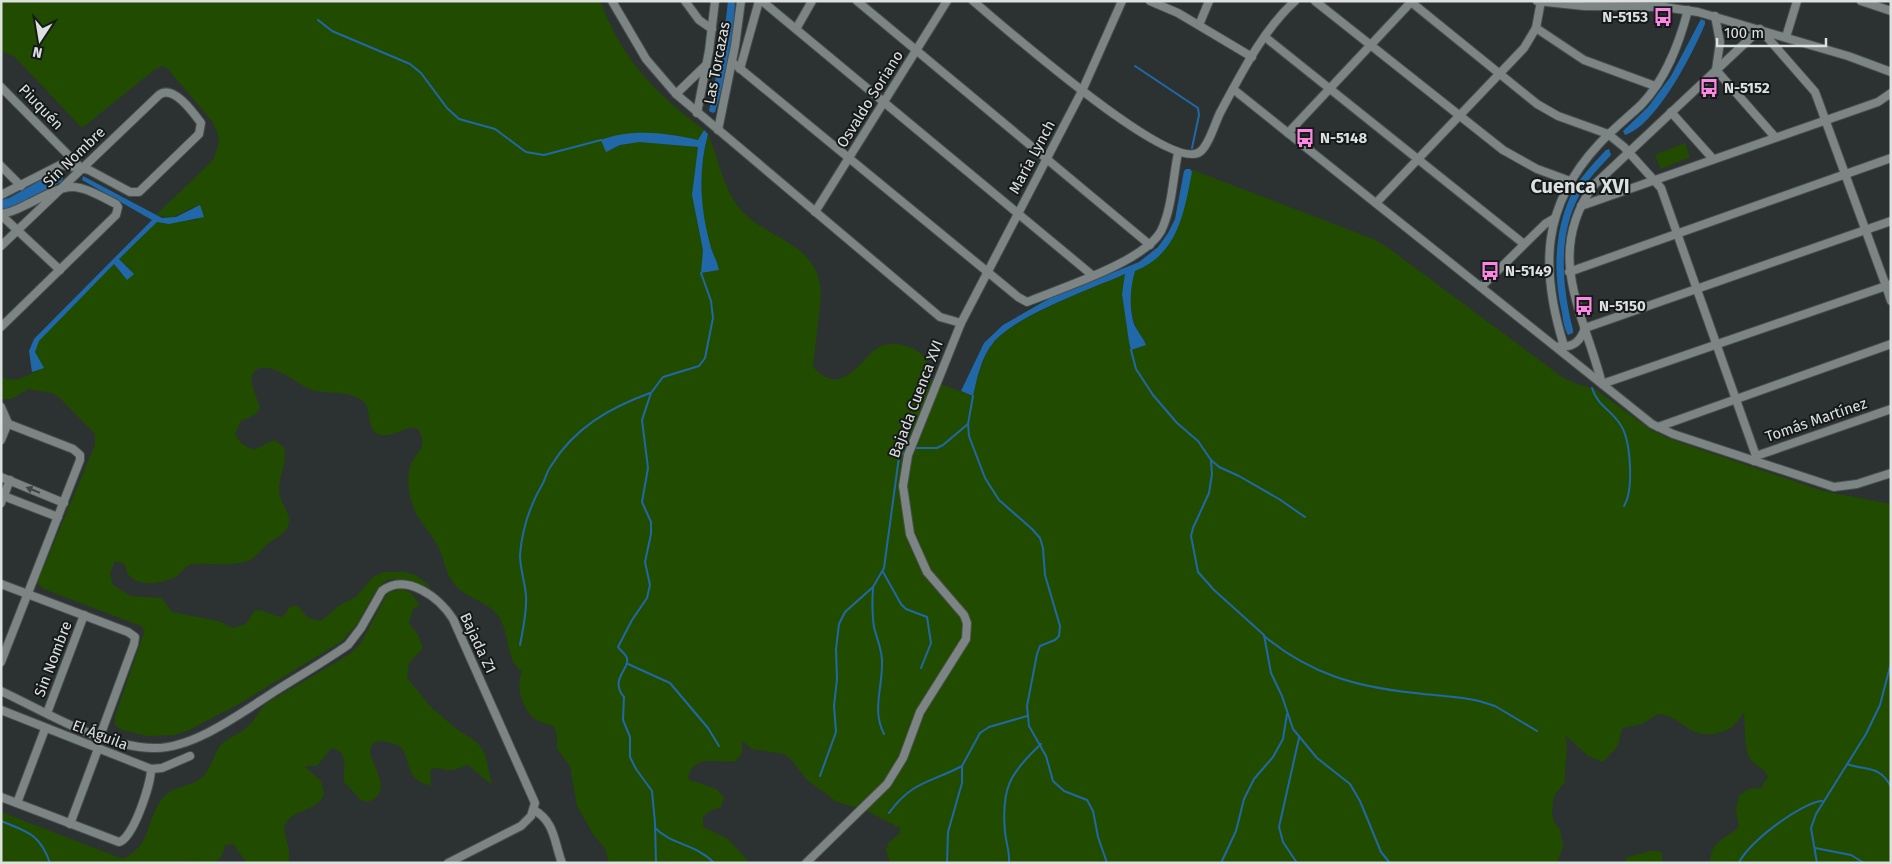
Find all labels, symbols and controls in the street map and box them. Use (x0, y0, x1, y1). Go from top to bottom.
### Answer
bus stop icon: N-5153 (1652, 6, 1674, 28)
place label: N-5153 (1602, 8, 1648, 26)
north arrow (15, 15, 65, 65)
scale bar (1717, 15, 1826, 47)
street label: Las Torcazas (700, 20, 734, 106)
text: 100 m (1724, 24, 1764, 42)
text: N (31, 43, 44, 62)
street label: Osvaldo Soriano (833, 47, 907, 151)
bus stop icon: N-5152 (1698, 77, 1720, 99)
place label: N-5152 (1724, 79, 1770, 97)
street label: Piuquén (15, 80, 67, 134)
street label: María Lynch (1005, 117, 1059, 197)
street label: Sin Nombre (39, 123, 109, 191)
bus stop icon: N-5148 (1294, 127, 1316, 149)
place label: N-5148 (1320, 129, 1368, 147)
district label: Cuenca XVI (1530, 174, 1630, 198)
bus stop icon: N-5149 (1479, 260, 1501, 282)
place label: N-5149 (1505, 262, 1552, 280)
bus stop icon: N-5150 (1573, 295, 1595, 317)
place label: N-5150 (1599, 297, 1646, 315)
street label: Bajada Cuenca XVI (885, 338, 947, 460)
street label: Tomás Martínez (1763, 394, 1870, 446)
one-way arrow (25, 485, 40, 493)
street label: Bajada Z1 (456, 610, 500, 676)
street label: Sin Nombre (30, 619, 76, 699)
street label: El Águila (70, 716, 130, 754)

